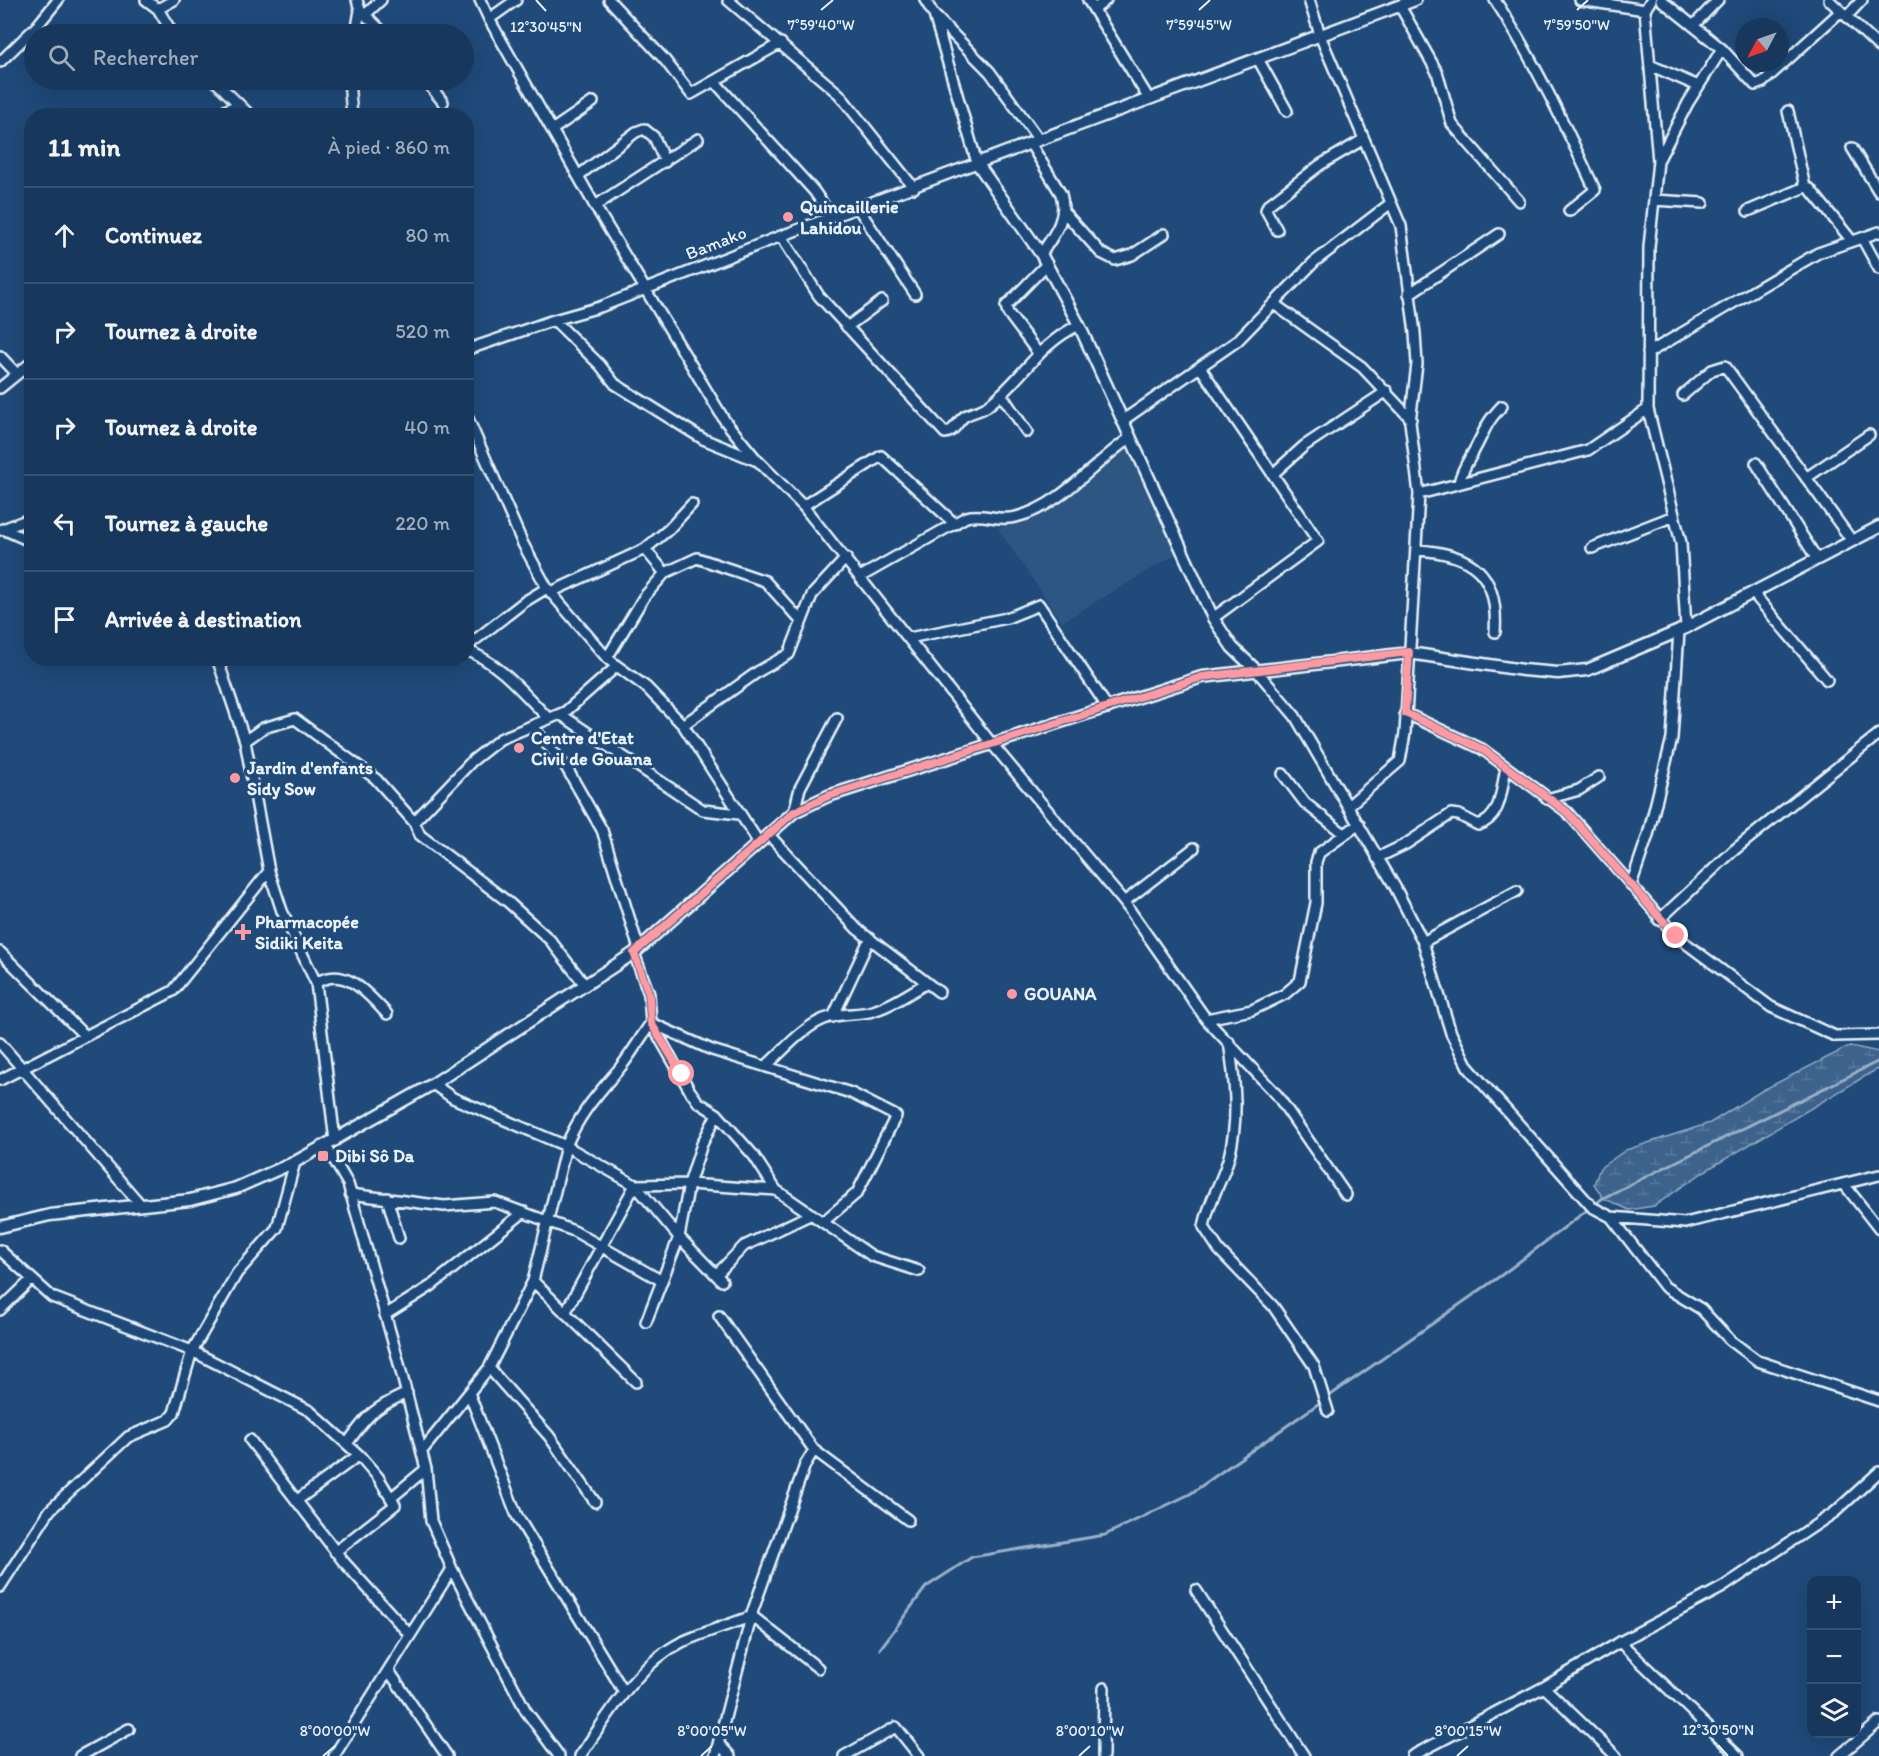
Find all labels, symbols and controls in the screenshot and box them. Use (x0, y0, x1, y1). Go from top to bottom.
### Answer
text: 7°59'40"W (788, 16, 855, 34)
text: 7°59'45"W (1166, 16, 1232, 34)
text: 7°59'50"W (1544, 16, 1610, 34)
text: 12°30'45"N (510, 18, 582, 36)
north arrow (1735, 18, 1789, 72)
search box (24, 24, 474, 90)
icon: search (45, 41, 78, 74)
text: Rechercher (93, 44, 198, 71)
text: 11 min (48, 131, 120, 163)
text: À pied · 860 m (328, 135, 450, 159)
place label: Quincaillerie Lahidou (800, 196, 899, 239)
marker: Quincaillerie Lahidou (781, 210, 795, 224)
icon: ahead (48, 219, 81, 252)
street label: Bamako (682, 221, 750, 265)
text: Continuez (105, 222, 202, 249)
text: 80 m (405, 223, 450, 247)
icon: right (48, 315, 81, 348)
text: Tournez à droite (105, 318, 257, 345)
text: 520 m (395, 319, 450, 343)
icon: right (48, 411, 81, 444)
text: Tournez à droite (105, 414, 257, 441)
text: 40 m (404, 415, 450, 439)
icon: left (48, 507, 81, 540)
text: Tournez à gauche (105, 510, 268, 537)
text: 220 m (395, 511, 450, 535)
icon: arrive (48, 603, 81, 636)
text: Arrivée à destination (105, 606, 301, 633)
place label: Centre d'Etat Civil de Gouana (531, 727, 653, 770)
marker: Centre d'Etat Civil de Gouana (512, 741, 526, 755)
place label: Jardin d'enfants Sidy Sow (246, 757, 373, 800)
marker: Jardin d'enfants Sidy Sow (228, 771, 242, 785)
place label: Pharmacopée Sidiki Keita (255, 911, 359, 954)
route end (1662, 922, 1688, 948)
marker: Pharmacopée Sidiki Keita (236, 925, 250, 939)
place label: GOUANA (1024, 983, 1097, 1005)
marker: GOUANA (1005, 987, 1019, 1001)
route start (668, 1060, 694, 1086)
place label: Dibi Sô Da (335, 1145, 415, 1167)
marker: Dibi Sô Da (316, 1149, 330, 1163)
map controls (1807, 1576, 1861, 1738)
button: + (1807, 1576, 1861, 1630)
button: − (1807, 1630, 1861, 1684)
button: layers (1807, 1684, 1861, 1738)
text: 12°30'50"N (1682, 1721, 1754, 1739)
text: 8°00'00"W (300, 1722, 371, 1740)
text: 8°00'05"W (677, 1722, 747, 1740)
text: 8°00'10"W (1056, 1722, 1124, 1740)
text: 8°00'15"W (1434, 1722, 1502, 1740)

